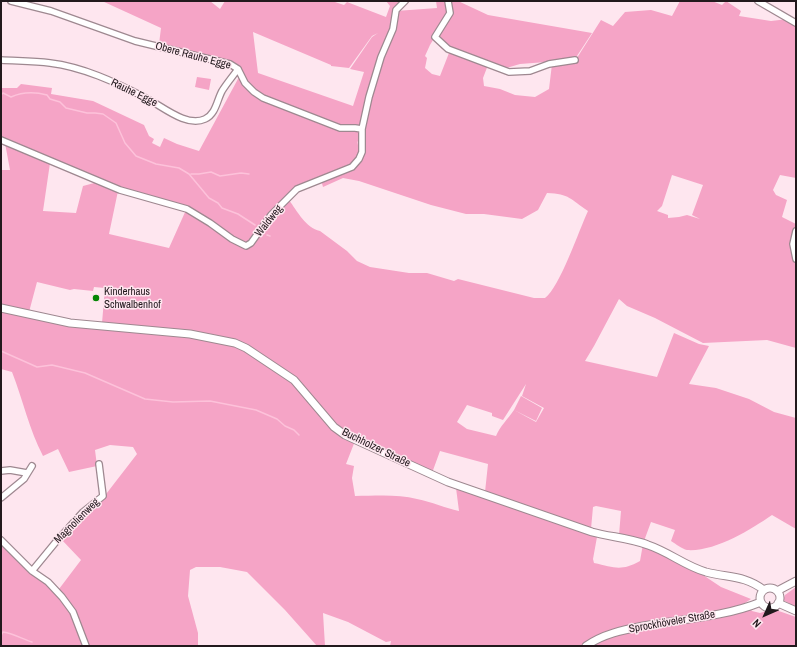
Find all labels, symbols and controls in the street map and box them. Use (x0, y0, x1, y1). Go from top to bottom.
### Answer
street label: Obere Rauhe Egge (154, 40, 232, 72)
street label: Rauhe Egge (109, 76, 159, 110)
street label: Waldweg (252, 203, 286, 239)
place label: Kinderhaus Schwalbenhof (104, 285, 161, 311)
marker: Kinderhaus Schwalbenhof (91, 293, 101, 303)
street label: Buchholzer Straße (340, 426, 412, 470)
street label: Magnolienweg (52, 496, 102, 546)
north arrow (745, 595, 785, 635)
street label: Sprockhöveler Straße (628, 608, 716, 636)
text: N (749, 616, 764, 631)

